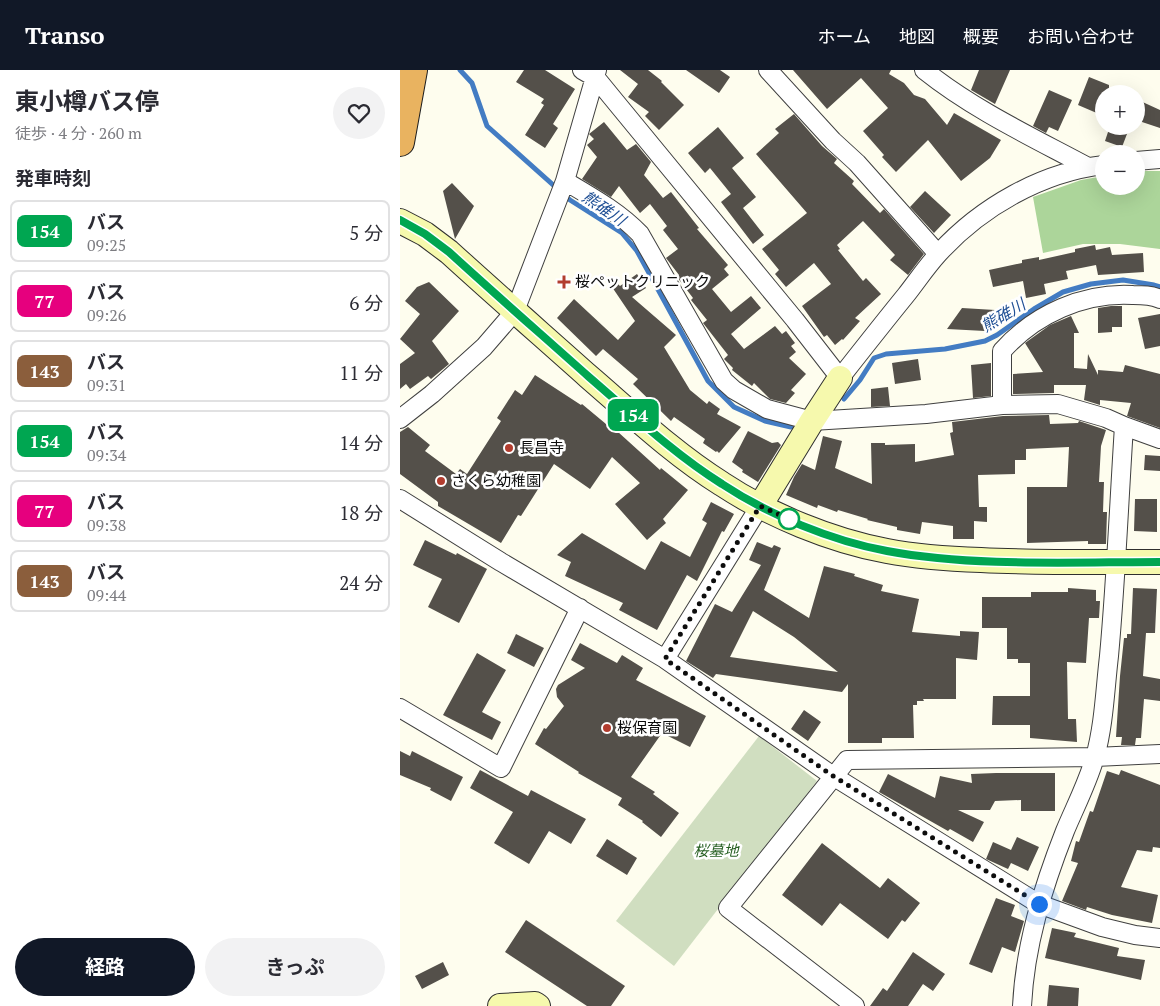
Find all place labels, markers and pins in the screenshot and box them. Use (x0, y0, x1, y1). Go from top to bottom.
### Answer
place label: 桜ペットクリニック (575, 271, 710, 291)
marker: 桜ペットクリニック (557, 275, 571, 289)
place label: 長昌寺 (519, 437, 564, 457)
marker: 長昌寺 (503, 442, 515, 454)
place label: さくら幼稚園 (451, 470, 541, 490)
marker: さくら幼稚園 (435, 475, 447, 487)
unlabelled marker (778, 508, 800, 530)
place label: 桜保育園 (617, 717, 677, 737)
marker: 桜保育園 (601, 722, 613, 734)

